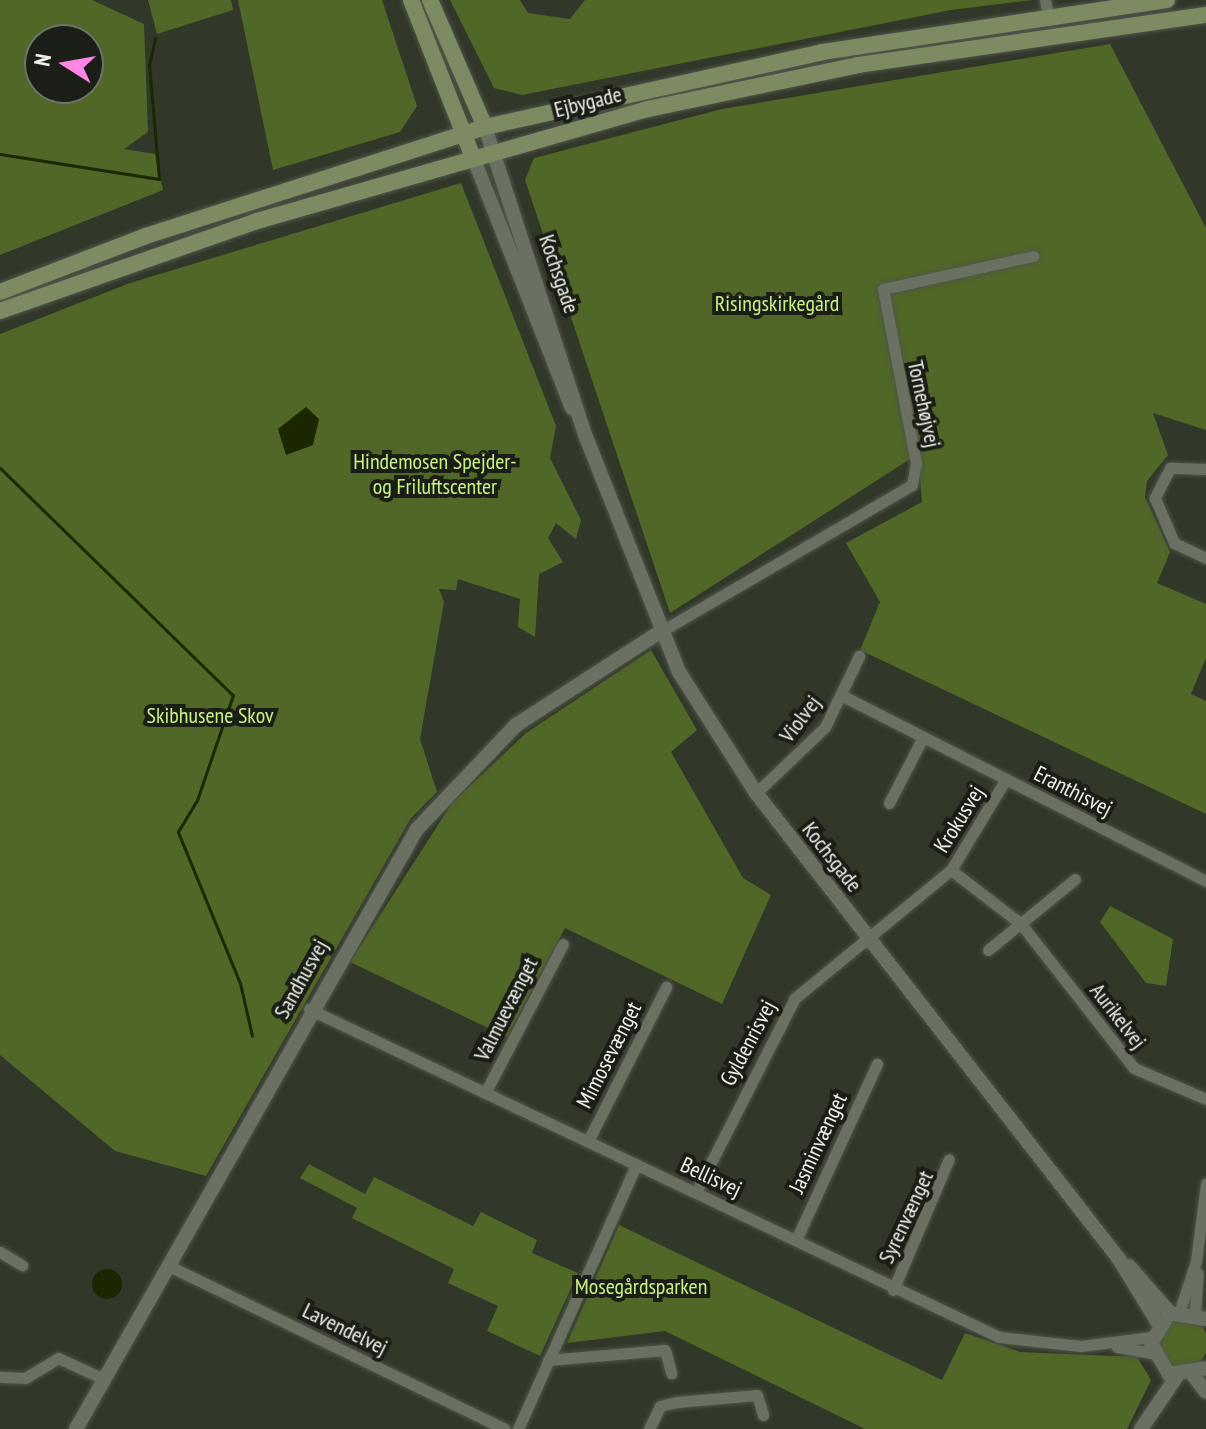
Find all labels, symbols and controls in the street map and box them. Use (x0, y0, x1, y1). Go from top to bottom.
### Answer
north arrow (24, 24, 104, 104)
text: N (28, 51, 57, 68)
street label: Ejbygade (551, 81, 625, 123)
street label: Kochsgade (533, 231, 585, 317)
park label: Risingskirkegård (715, 291, 839, 317)
street label: Tornehøjvej (902, 358, 946, 450)
park label: Hindemosen Spejder- og Friluftscenter (353, 448, 517, 500)
street label: Violvej (774, 690, 826, 748)
park label: Skibhusene Skov (147, 703, 273, 729)
street label: Eranthisvej (1029, 760, 1117, 822)
street label: Krokusvej (928, 781, 990, 857)
street label: Kochsgade (797, 817, 867, 897)
street label: Sandhusvej (269, 935, 333, 1023)
street label: Valmuevænget (469, 953, 543, 1065)
street label: Aurikelvej (1084, 978, 1152, 1054)
street label: Gyldenrisvej (714, 996, 782, 1090)
street label: Mimosevænget (571, 997, 647, 1113)
street label: Jasminvænget (783, 1089, 853, 1197)
street label: Bellisvej (676, 1151, 746, 1203)
street label: Syrenvænget (873, 1166, 939, 1268)
park label: Mosegårdsparken (575, 1274, 707, 1300)
street label: Lavendelvej (298, 1297, 392, 1361)

